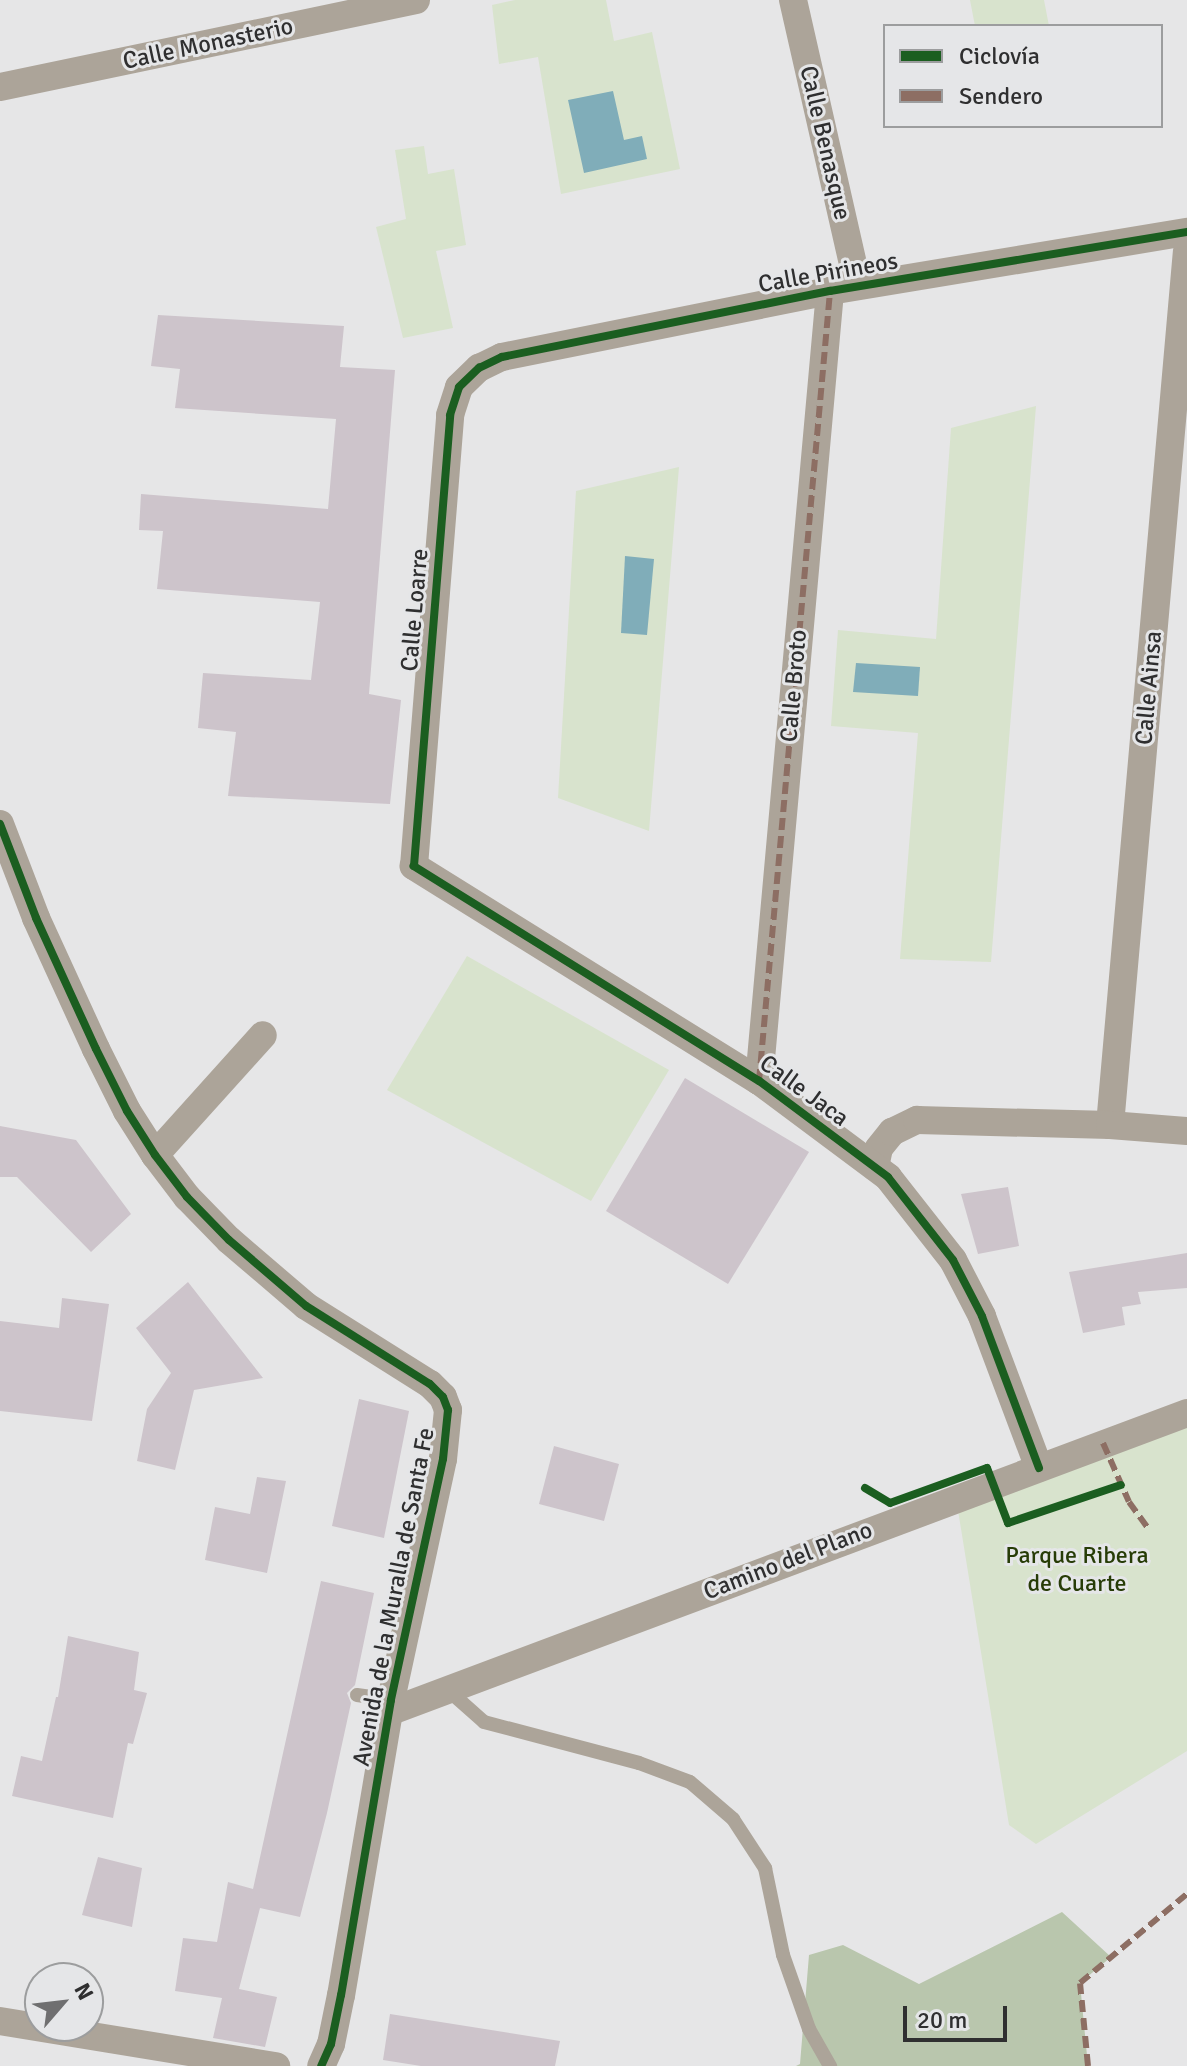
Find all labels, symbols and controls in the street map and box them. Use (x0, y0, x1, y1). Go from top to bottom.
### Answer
street label: Calle Monasterio (120, 12, 296, 76)
legend (883, 24, 1163, 128)
text: Ciclovía (959, 41, 1040, 71)
street label: Calle Benasque (793, 63, 857, 223)
text: Sendero (959, 81, 1043, 111)
street label: Calle Pirineos (756, 247, 900, 299)
street label: Calle Loarre (395, 547, 435, 673)
street label: Calle Broto (775, 629, 813, 743)
street label: Calle Ainsa (1130, 630, 1168, 746)
street label: Calle Jaca (754, 1049, 854, 1133)
street label: Avenida de la Muralla de Santa Fe (347, 1425, 441, 1769)
street label: Camino del Plano (700, 1516, 876, 1606)
park label: Parque Ribera de Cuarte (1005, 1542, 1149, 1598)
north arrow (24, 1962, 104, 2042)
text: N (68, 1978, 99, 2005)
scale bar (907, 1990, 1011, 2040)
text: 20 m (917, 2005, 967, 2035)

